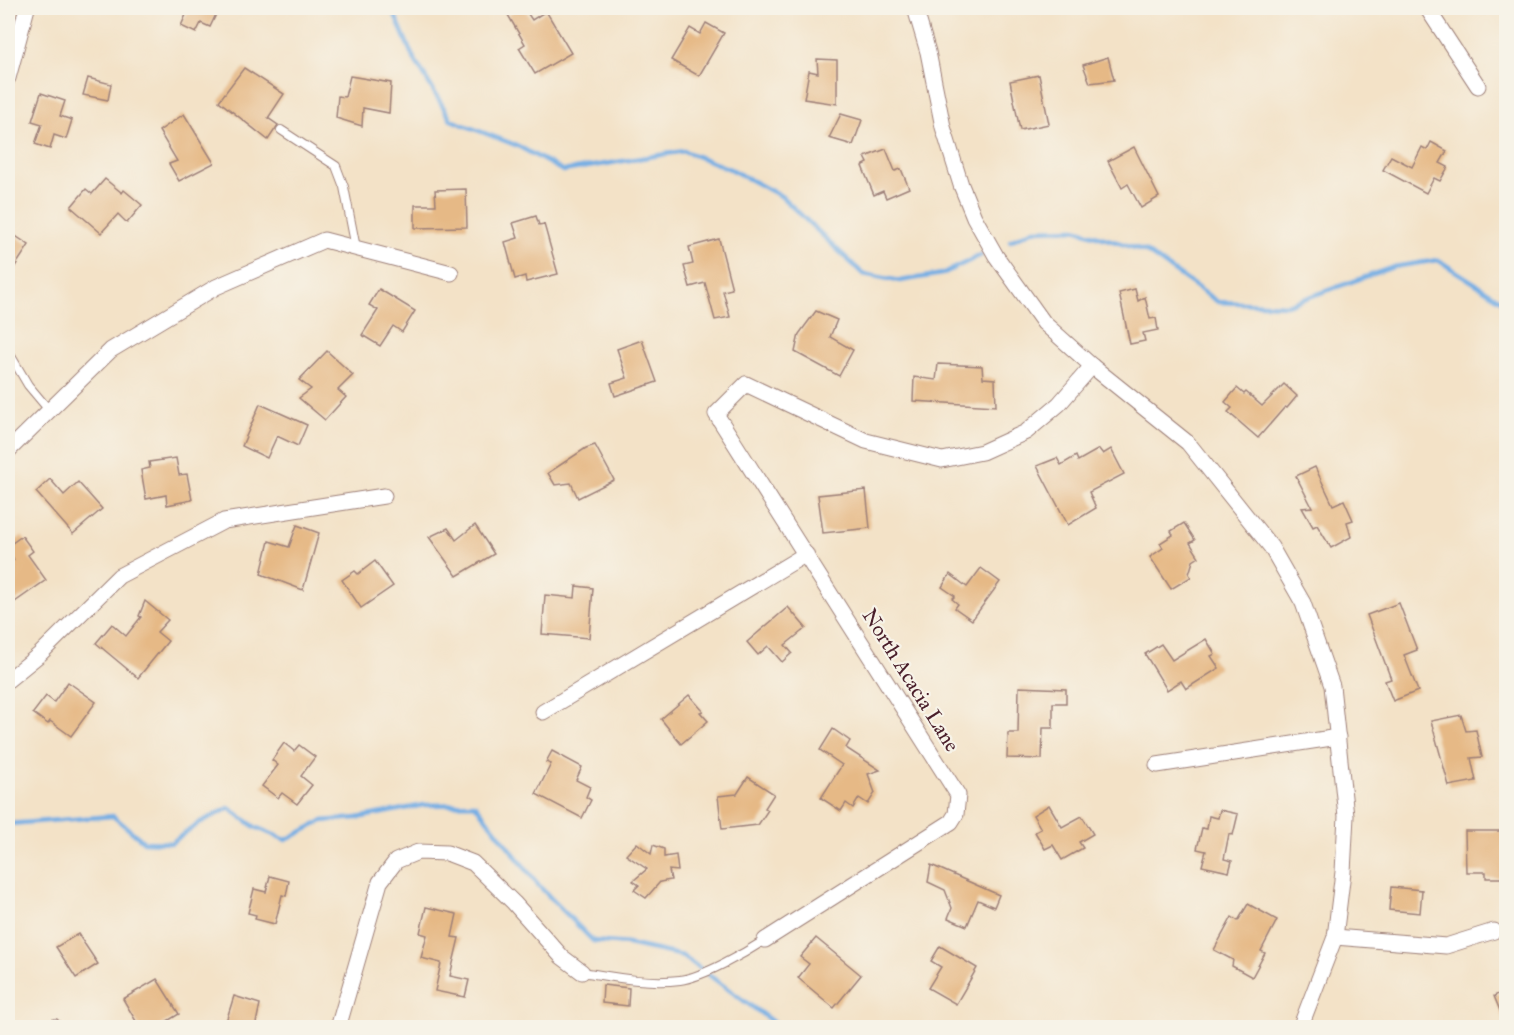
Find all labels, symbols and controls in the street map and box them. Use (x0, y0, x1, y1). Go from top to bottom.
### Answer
street label: North Acacia Lane (857, 604, 966, 757)

